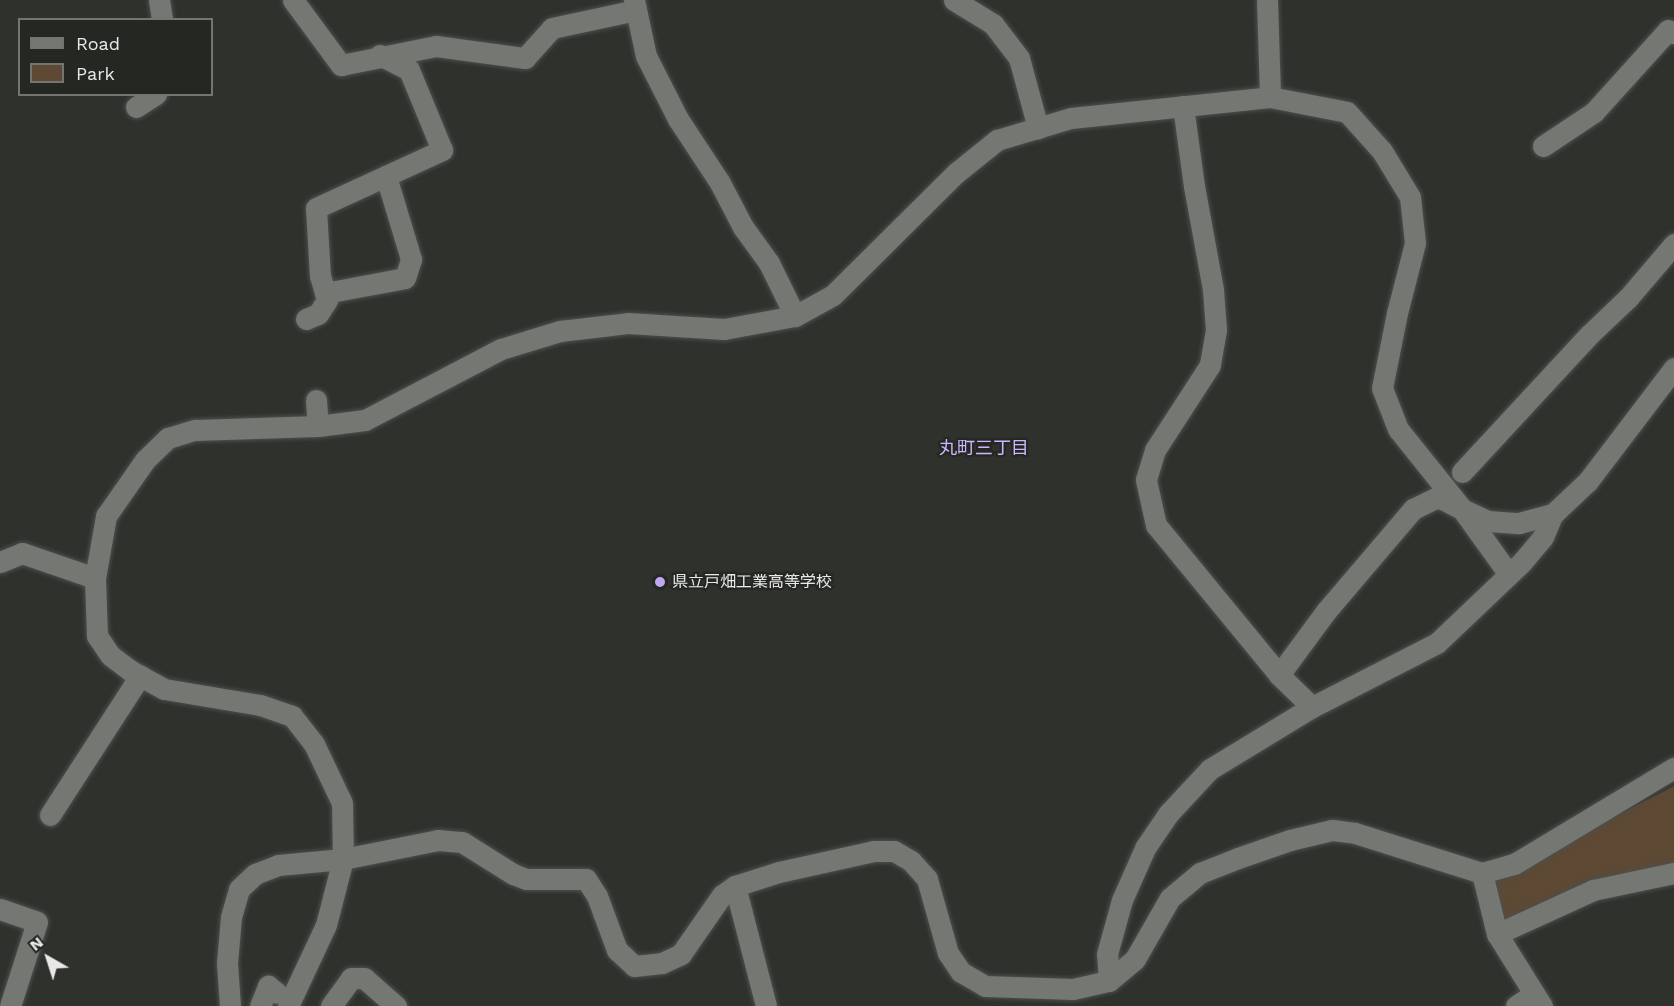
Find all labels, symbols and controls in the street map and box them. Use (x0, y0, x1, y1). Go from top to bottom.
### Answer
legend (18, 18, 213, 96)
text: Road (76, 33, 120, 54)
text: Park (76, 63, 115, 84)
district label: 丸町三丁目 (939, 437, 1029, 459)
place label: 県立戸畑工業高等学校 (672, 572, 832, 592)
marker: 県立戸畑工業高等学校 (653, 575, 667, 589)
north arrow (18, 928, 78, 988)
text: N (26, 933, 47, 955)

